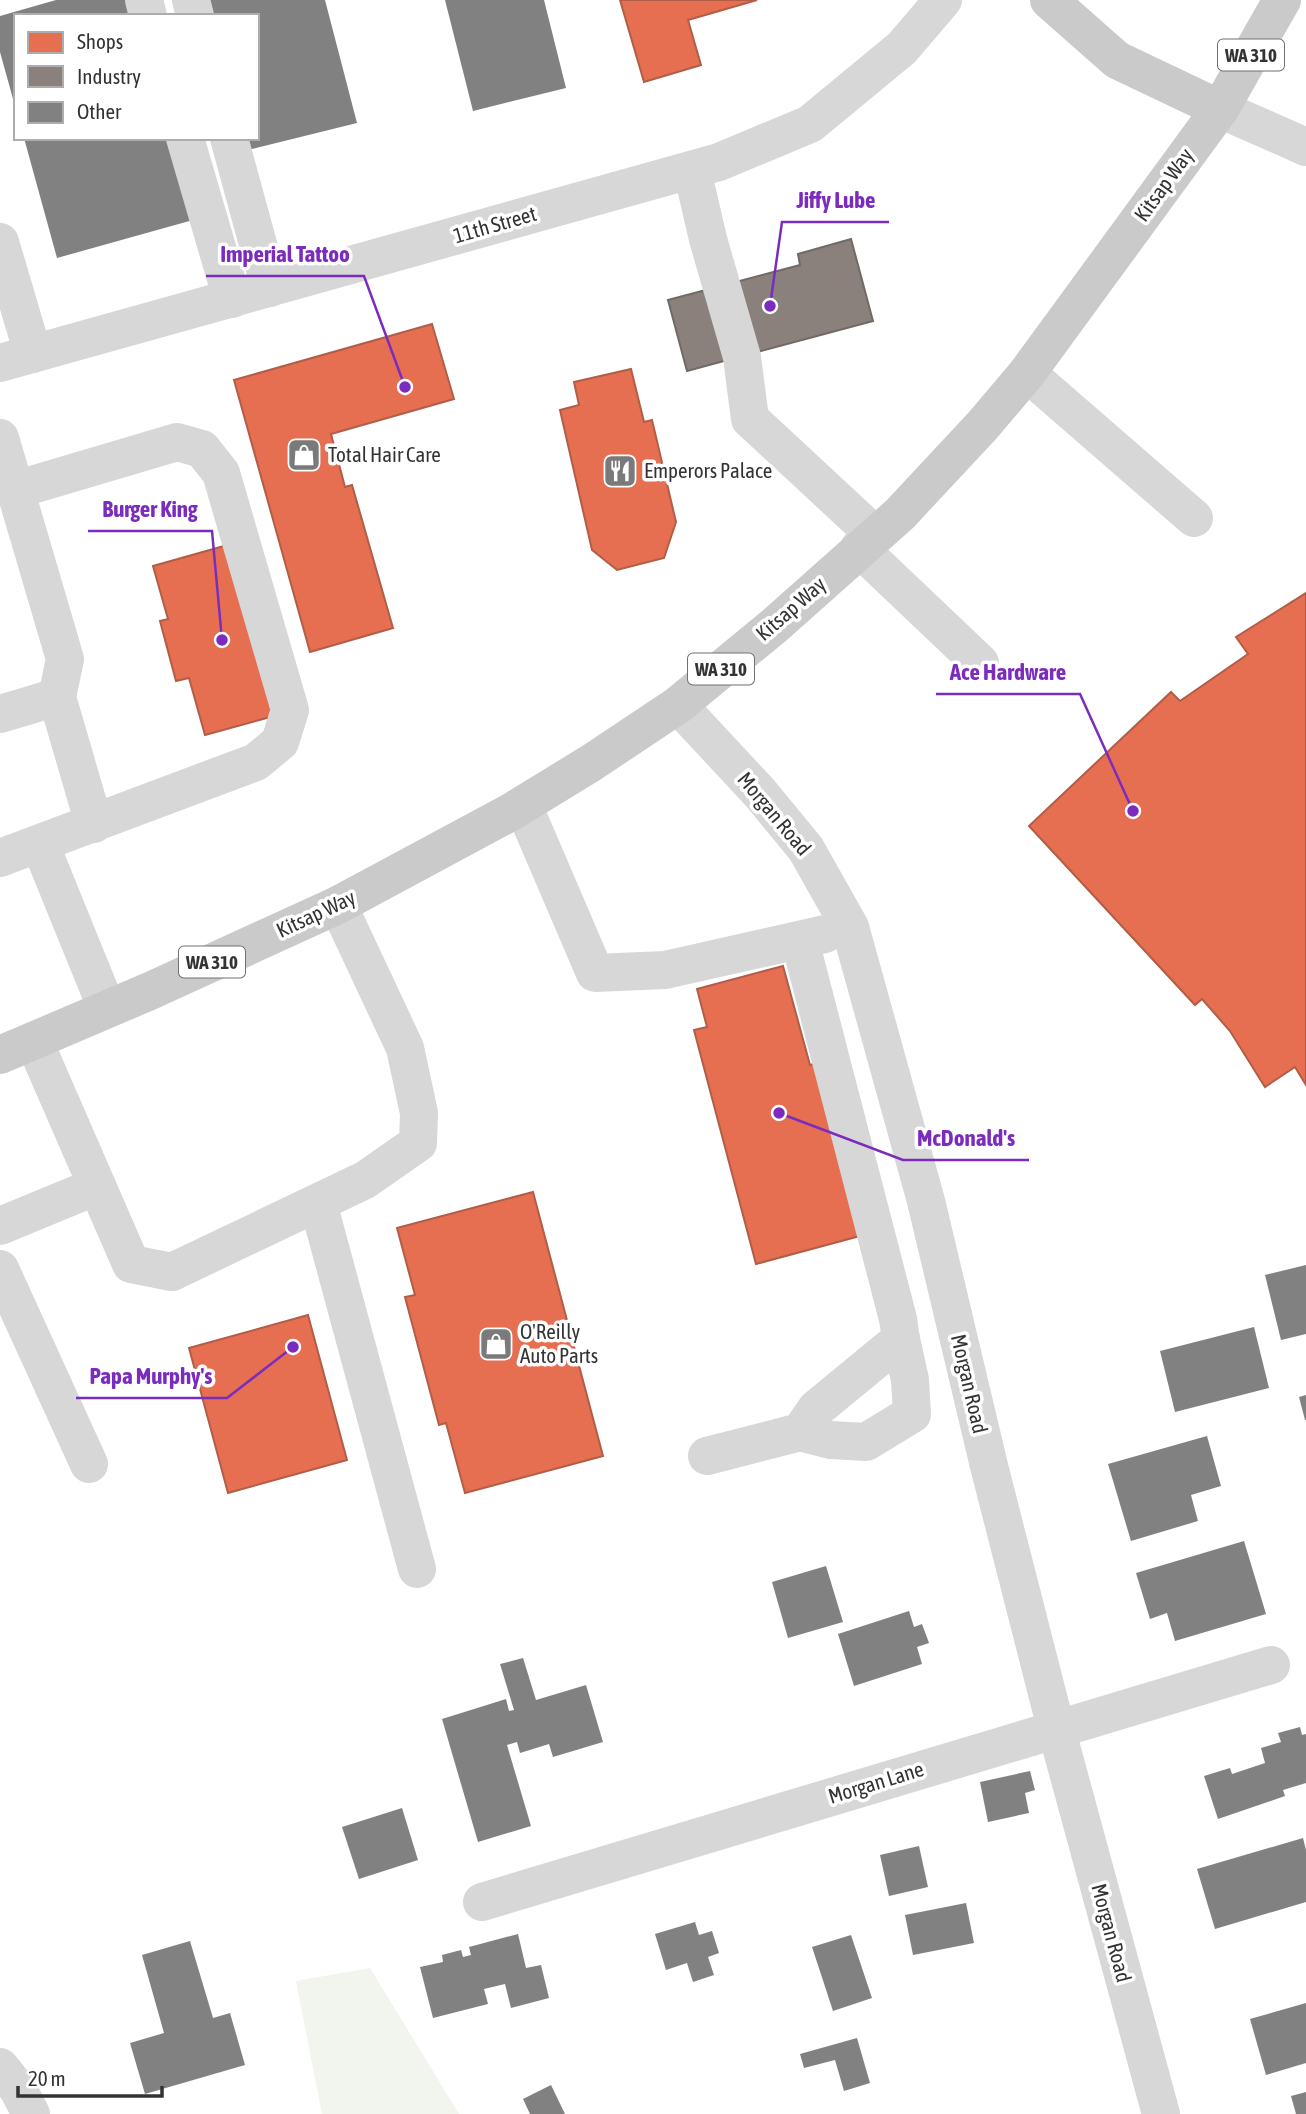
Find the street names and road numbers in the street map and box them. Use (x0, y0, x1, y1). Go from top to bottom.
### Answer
road number: WA 310 (1218, 40, 1284, 70)
street label: Kitsap Way (1129, 143, 1198, 226)
street label: 11th Street (451, 201, 539, 247)
street label: Kitsap Way (751, 571, 830, 645)
road number: WA 310 (688, 654, 754, 684)
street label: Morgan Road (733, 767, 816, 860)
street label: Kitsap Way (272, 884, 359, 942)
road number: WA 310 (179, 946, 245, 978)
street label: Morgan Road (947, 1332, 993, 1436)
street label: Morgan Lane (825, 1756, 926, 1808)
street label: Morgan Road (1087, 1881, 1137, 1985)

